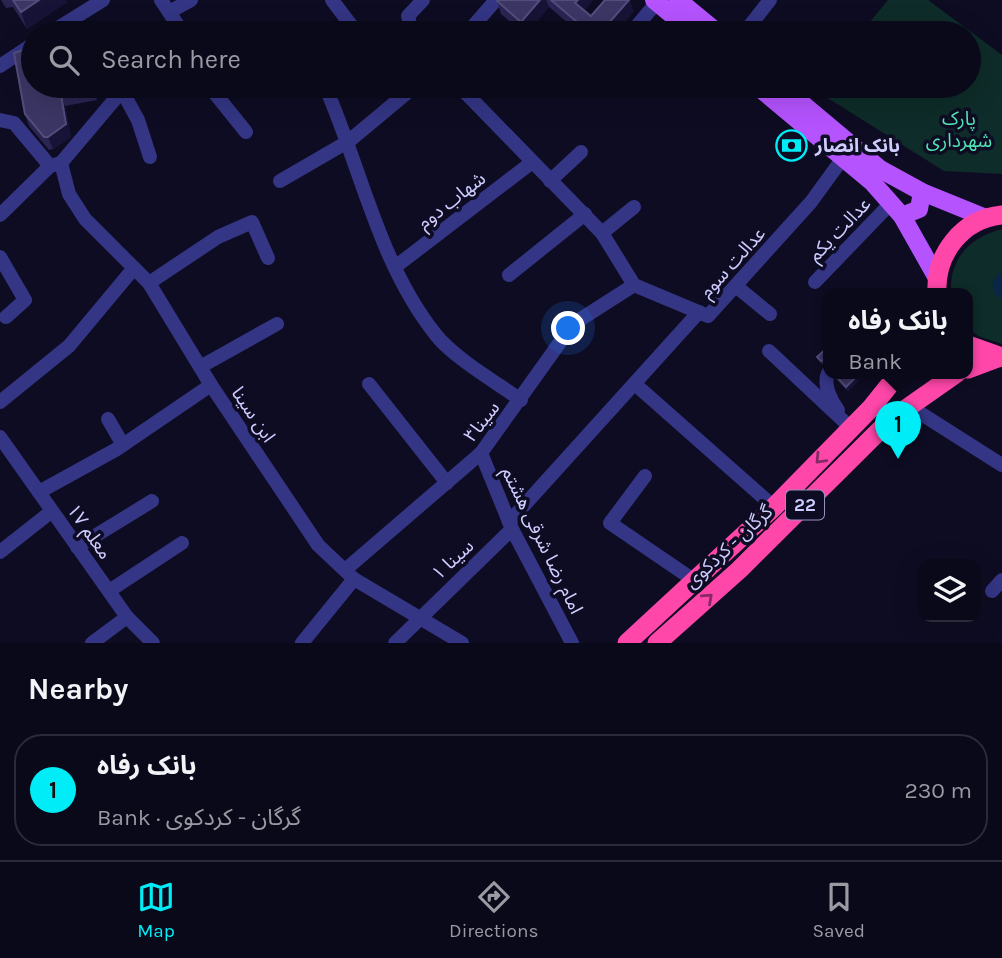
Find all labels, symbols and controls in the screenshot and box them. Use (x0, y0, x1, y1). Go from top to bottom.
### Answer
search box (21, 21, 981, 98)
icon: search (45, 41, 83, 79)
text: Search here (101, 44, 241, 75)
park label: پارک شهرداری (926, 108, 992, 152)
bank icon: بانک انصار (775, 128, 809, 162)
place label: بانک انصار (814, 135, 900, 157)
street label: شهاب دوم (413, 167, 492, 237)
street label: عدالت یکم (804, 193, 878, 268)
street label: عدالت سوم (695, 223, 772, 305)
popup (823, 288, 973, 379)
text: بانک رفاه (848, 305, 948, 336)
your location (551, 311, 585, 345)
text: Bank (848, 348, 902, 375)
street label: ابن سینا (227, 383, 280, 446)
street label: سینا۳ (459, 397, 504, 446)
pin: 1 (875, 401, 921, 459)
one-way arrow (816, 451, 829, 464)
street label: امام رضا شرقی هشتم (494, 463, 587, 619)
road number: 22 (786, 490, 824, 520)
street label: معلم ۱۷ (60, 500, 116, 565)
street label: گرگان - کردکوی (680, 500, 778, 593)
street label: سینا ۱ (427, 535, 478, 585)
map controls (918, 559, 981, 622)
button: layers (918, 559, 981, 622)
one-way arrow (700, 593, 713, 606)
text: Nearby (28, 671, 128, 707)
text: بانک رفاه (97, 750, 197, 781)
text: 1 (49, 777, 57, 804)
text: 230 m (904, 777, 972, 804)
text: Bank · گرگان - کردکوی (97, 804, 301, 831)
tab: Map (137, 878, 175, 942)
tab: Directions (449, 878, 538, 942)
tab: Saved (812, 878, 865, 942)

